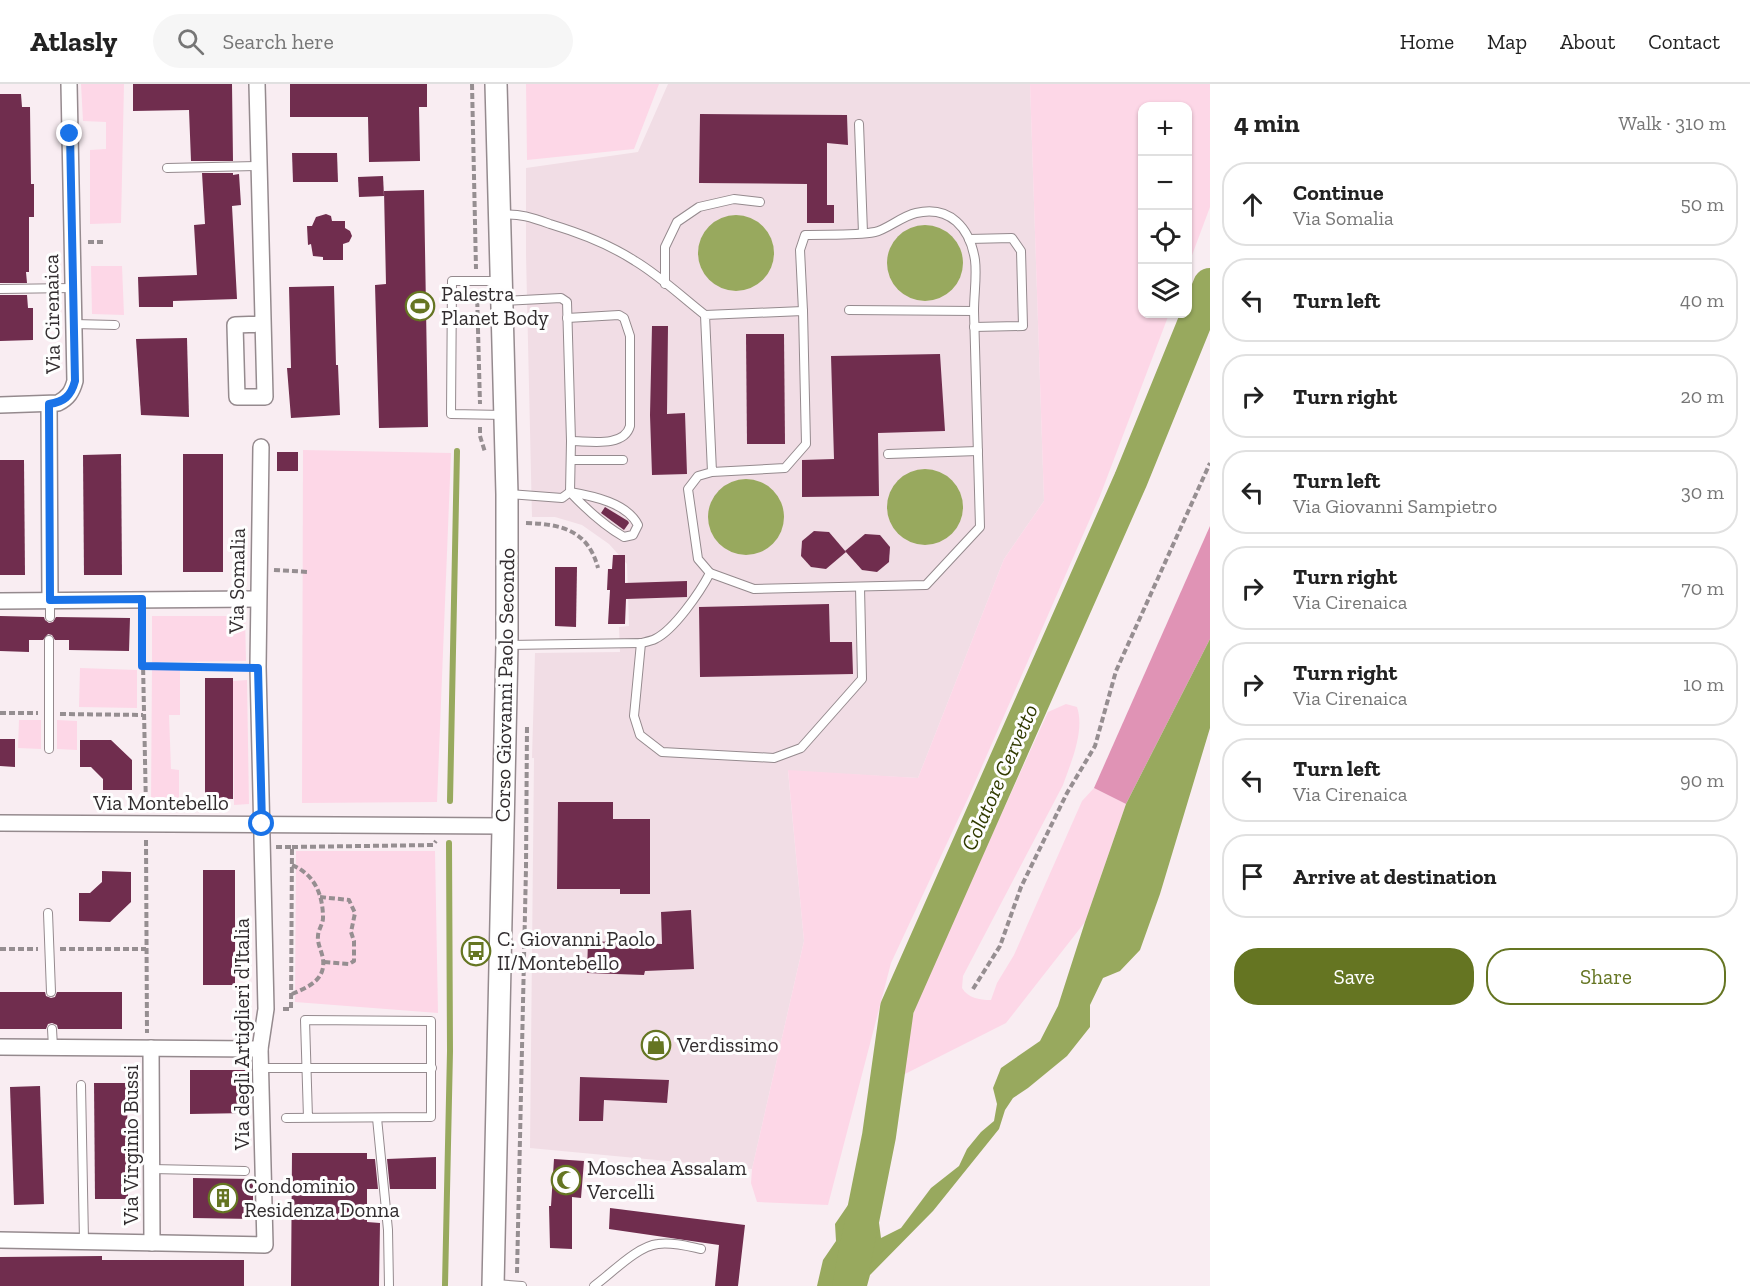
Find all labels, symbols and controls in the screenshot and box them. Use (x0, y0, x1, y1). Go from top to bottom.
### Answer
search box (153, 14, 573, 68)
text: Atlasly (30, 25, 117, 58)
icon: search (174, 25, 207, 58)
text: Search here (222, 28, 334, 55)
text: Home (1400, 29, 1454, 54)
text: Map (1487, 29, 1527, 54)
text: About (1560, 29, 1615, 54)
text: Contact (1648, 29, 1720, 54)
map controls (1138, 102, 1192, 318)
button: + (1138, 102, 1192, 156)
text: 4 min (1234, 107, 1300, 139)
text: Walk · 310 m (1619, 111, 1726, 135)
route end (56, 120, 82, 146)
button: − (1138, 156, 1192, 210)
text: Continue (1293, 179, 1384, 206)
icon: ahead (1236, 188, 1269, 221)
text: 50 m (1680, 192, 1724, 216)
text: Via Somalia (1293, 206, 1394, 230)
button: locate (1138, 210, 1192, 264)
street label: Via Cirenaica (38, 254, 65, 375)
button: layers (1138, 264, 1192, 318)
place label: Palestra Planet Body (441, 281, 549, 330)
icon: left (1236, 284, 1269, 317)
text: Turn left (1293, 287, 1380, 314)
text: 40 m (1680, 288, 1724, 312)
sports icon: Palestra Planet Body (404, 290, 436, 322)
icon: right (1236, 380, 1269, 413)
text: Turn right (1293, 383, 1397, 410)
text: 20 m (1680, 384, 1724, 408)
text: Turn left (1293, 467, 1380, 494)
icon: left (1236, 476, 1269, 509)
text: 30 m (1681, 480, 1724, 504)
text: Via Giovanni Sampietro (1293, 494, 1497, 518)
street label: Via Somalia (223, 528, 250, 635)
street label: Corso Giovanni Paolo Secondo (490, 548, 519, 822)
text: Turn right (1293, 563, 1397, 590)
icon: right (1236, 572, 1269, 605)
text: 70 m (1681, 576, 1724, 600)
text: Via Cirenaica (1293, 590, 1407, 614)
text: Turn right (1293, 659, 1397, 686)
icon: right (1236, 668, 1269, 701)
text: 10 m (1683, 672, 1724, 696)
text: Via Cirenaica (1293, 686, 1407, 710)
water label: Colatore Cervetto (955, 700, 1044, 855)
text: Turn left (1293, 755, 1380, 782)
icon: left (1236, 764, 1269, 797)
text: 90 m (1680, 768, 1724, 792)
text: Via Cirenaica (1293, 782, 1407, 806)
street label: Via Montebello (92, 790, 229, 815)
route start (248, 810, 274, 836)
icon: arrive (1236, 860, 1269, 893)
text: Arrive at destination (1293, 863, 1496, 890)
street label: Via degli Artiglieri d'Italia (229, 918, 254, 1151)
place label: C. Giovanni Paolo II/Montebello (497, 926, 655, 975)
bus stop icon: C. Giovanni Paolo II/Montebello (460, 935, 492, 967)
button: Save (1234, 948, 1474, 1005)
button: Share (1486, 948, 1726, 1005)
shop icon: Verdissimo (640, 1029, 672, 1061)
place label: Verdissimo (676, 1032, 779, 1057)
street label: Via Virginio Bussi (118, 1065, 143, 1226)
place label: Moschea Assalam Vercelli (586, 1155, 747, 1204)
mosque icon: Moschea Assalam Vercelli (550, 1164, 582, 1196)
place label: Condominio Residenza Donna (244, 1173, 400, 1222)
building icon: Condominio Residenza Donna (207, 1182, 239, 1214)

